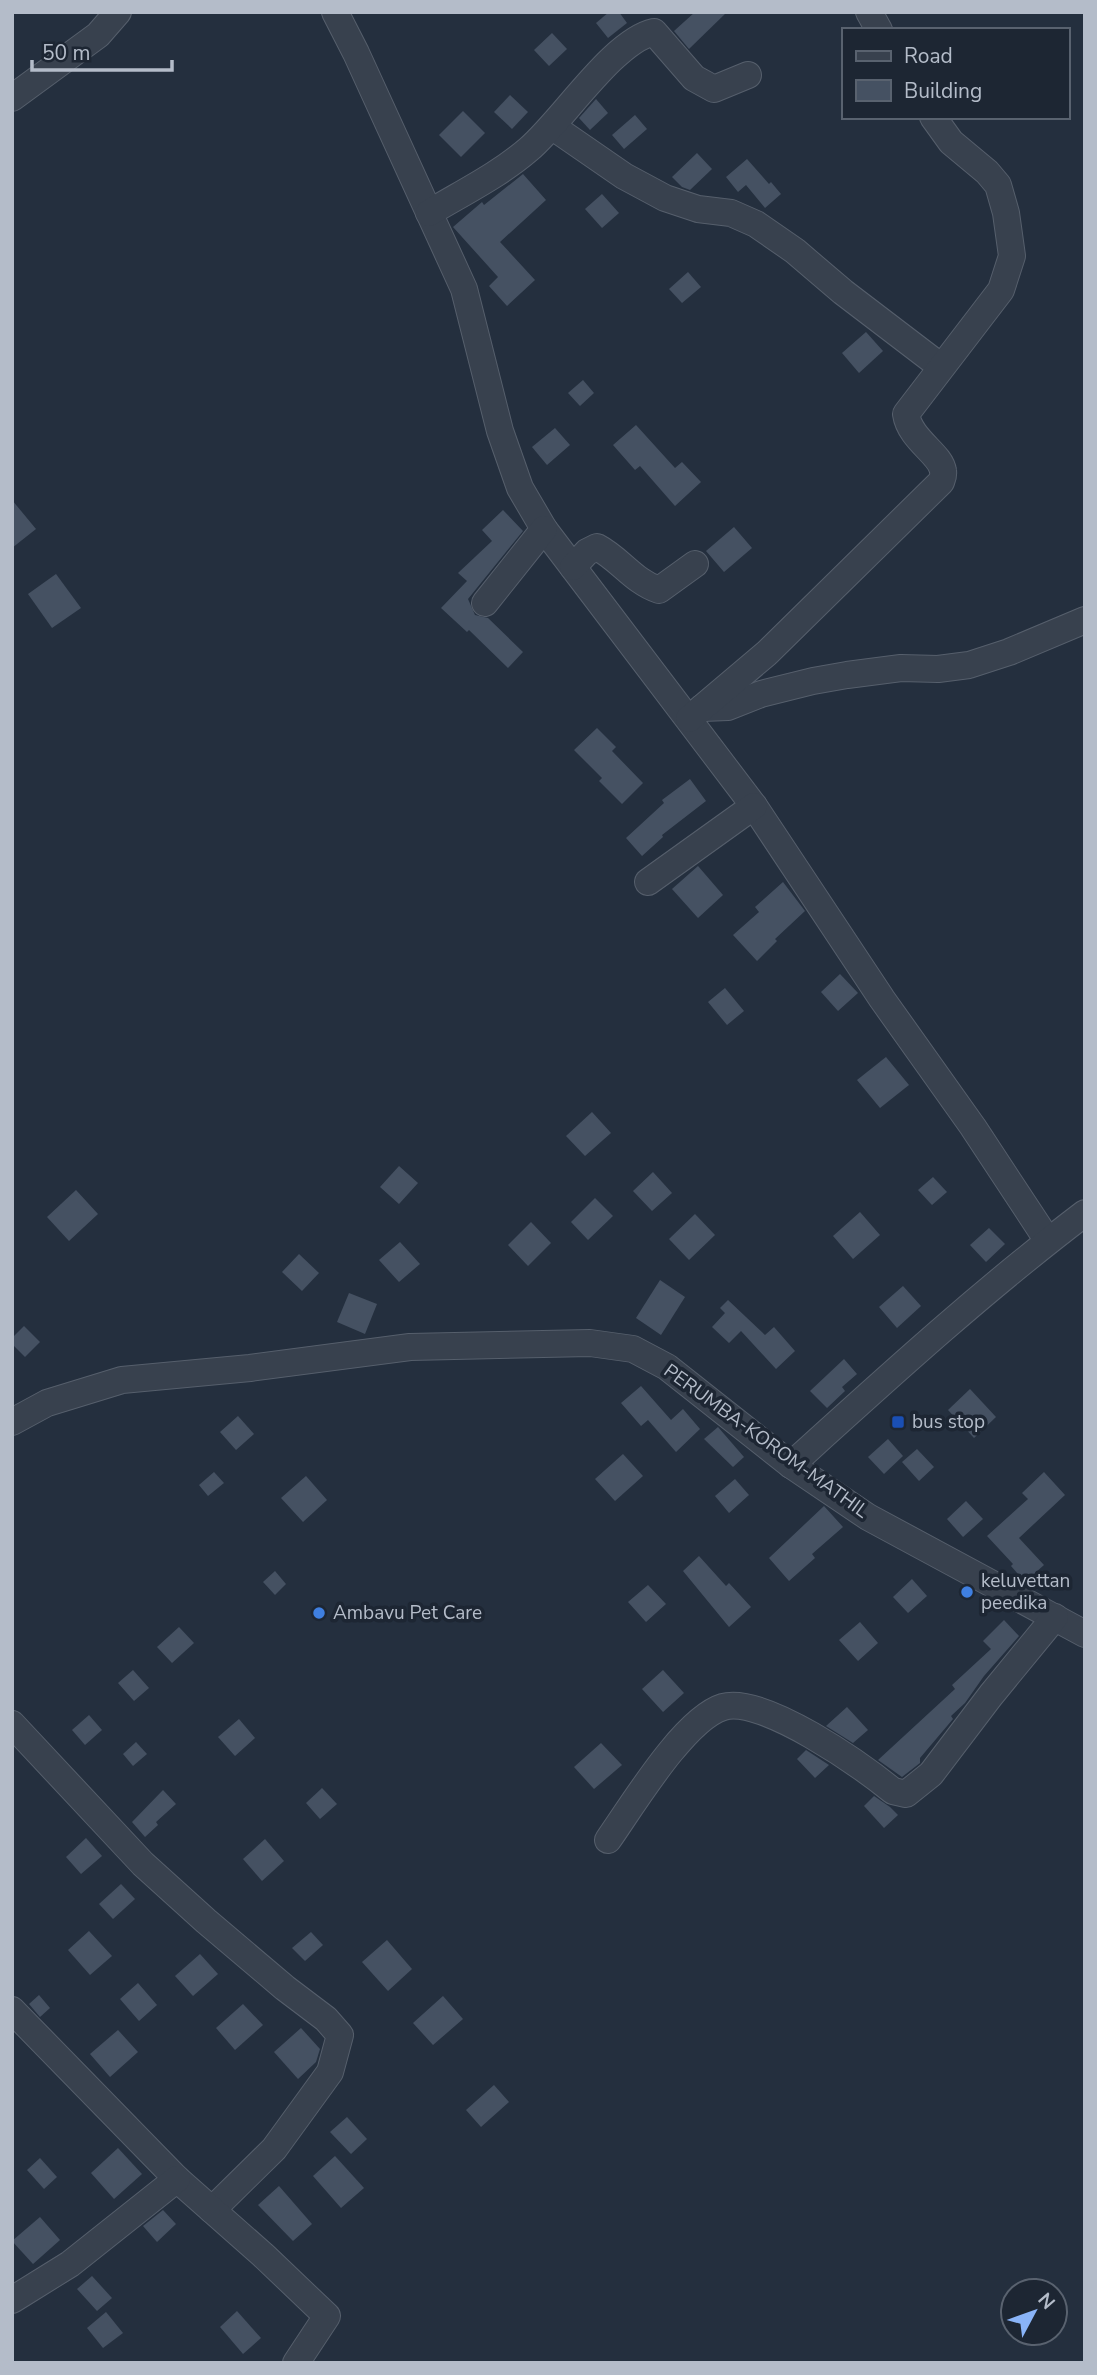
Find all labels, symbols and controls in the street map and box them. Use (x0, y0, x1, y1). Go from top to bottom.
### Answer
scale bar (32, 28, 172, 72)
legend (842, 28, 1069, 119)
text: 50 m (42, 39, 91, 67)
text: Road (904, 42, 953, 70)
text: Building (904, 77, 982, 105)
street label: PERUMBA-KOROM-MATHIL (658, 1358, 874, 1525)
place label: bus stop (912, 1409, 985, 1435)
marker: bus stop (890, 1414, 906, 1430)
place label: keluvettan peedika (981, 1568, 1070, 1616)
marker: keluvettan peedika (959, 1584, 975, 1600)
place label: Ambavu Pet Care (333, 1600, 482, 1626)
marker: Ambavu Pet Care (311, 1605, 327, 1621)
north arrow (999, 2277, 1069, 2347)
text: N (1032, 2288, 1061, 2315)

